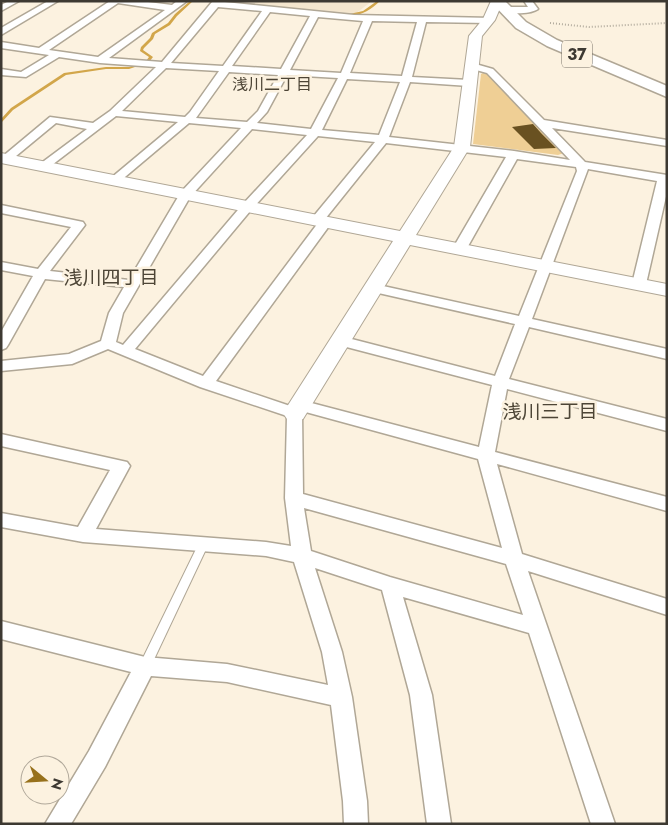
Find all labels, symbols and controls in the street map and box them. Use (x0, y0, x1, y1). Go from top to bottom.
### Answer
road number: 37 (562, 41, 592, 68)
district label: 浅川二丁目 (232, 73, 312, 96)
district label: 浅川四丁目 (63, 264, 159, 291)
district label: 浅川三丁目 (502, 398, 598, 425)
north arrow (20, 755, 70, 805)
text: N (46, 776, 69, 792)

